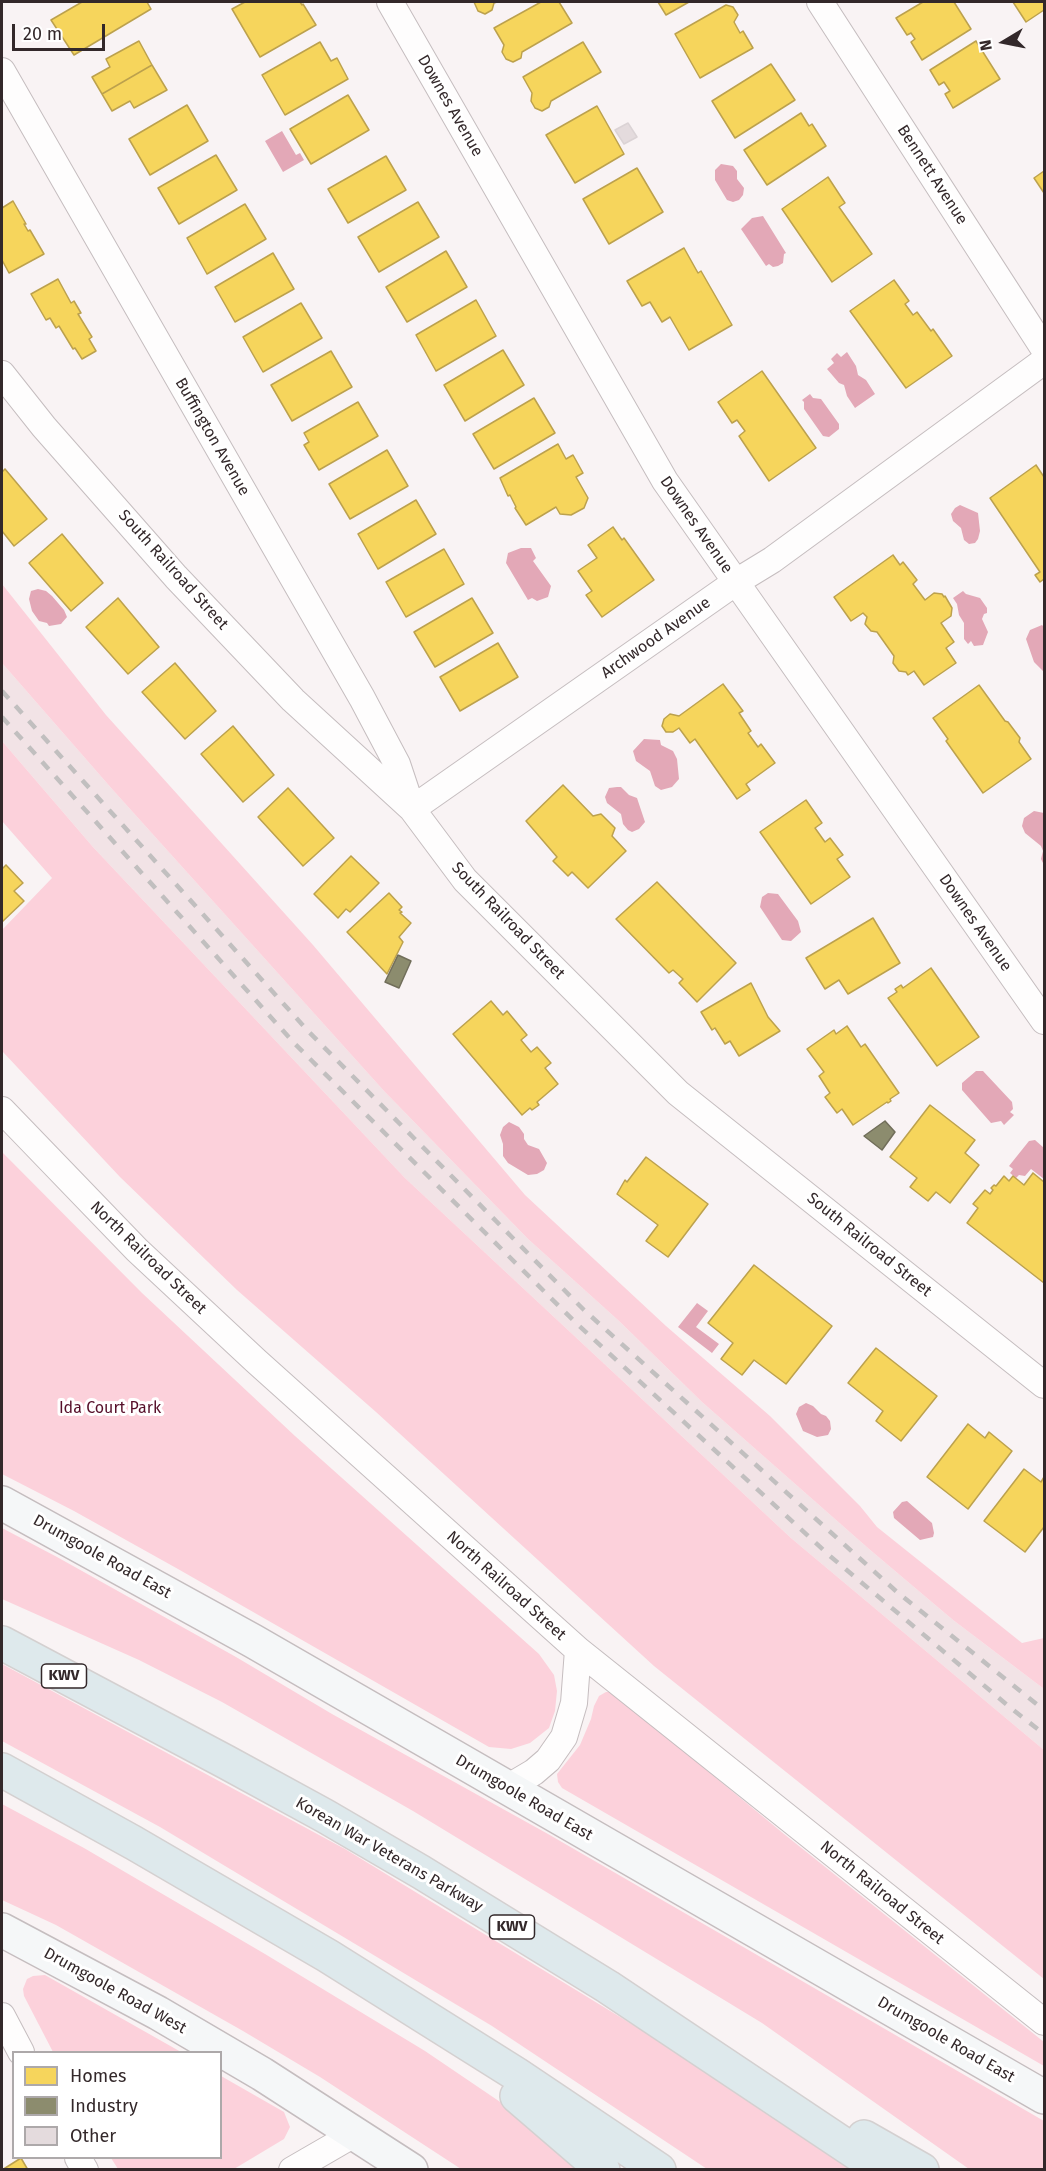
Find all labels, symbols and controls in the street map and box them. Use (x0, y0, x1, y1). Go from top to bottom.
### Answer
scale bar (15, 12, 108, 50)
north arrow (974, 12, 1034, 72)
text: 20 m (23, 23, 62, 45)
text: N (976, 38, 996, 52)
street label: Downes Avenue (413, 52, 487, 160)
street label: Bennett Avenue (893, 122, 971, 228)
street label: Buffington Avenue (170, 375, 254, 499)
street label: Downes Avenue (655, 473, 737, 577)
street label: South Railroad Street (114, 506, 232, 634)
street label: Archwood Avenue (598, 593, 714, 683)
street label: South Railroad Street (447, 859, 569, 983)
street label: Downes Avenue (934, 871, 1016, 975)
street label: South Railroad Street (803, 1189, 935, 1301)
street label: North Railroad Street (86, 1198, 210, 1318)
park label: Ida Court Park (59, 1399, 161, 1419)
street label: Drumgoole Road East (30, 1511, 174, 1603)
street label: North Railroad Street (442, 1527, 570, 1645)
road number: KWV (42, 1664, 86, 1688)
street label: Drumgoole Road East (452, 1751, 596, 1845)
street label: Korean War Veterans Parkway (292, 1793, 486, 1917)
street label: North Railroad Street (816, 1837, 948, 1949)
road number: KWV (490, 1915, 534, 1939)
street label: Drumgoole Road West (40, 1944, 190, 2038)
street label: Drumgoole Road East (874, 1993, 1018, 2087)
legend (12, 2051, 222, 2159)
text: Homes (70, 2065, 126, 2087)
text: Industry (70, 2095, 138, 2117)
text: Other (70, 2125, 116, 2147)

